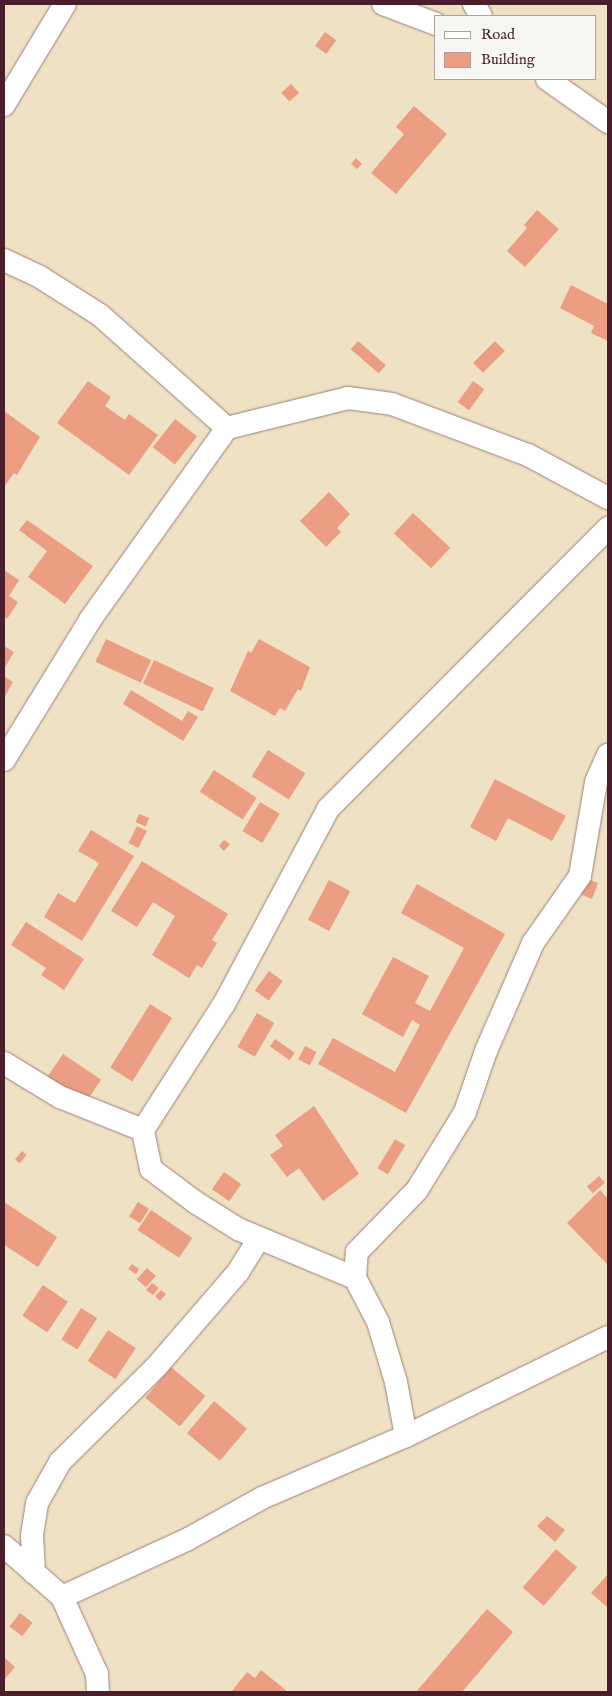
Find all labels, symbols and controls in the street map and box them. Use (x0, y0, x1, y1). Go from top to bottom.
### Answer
legend (434, 15, 597, 80)
text: Road (481, 25, 515, 44)
text: Building (481, 50, 535, 69)

